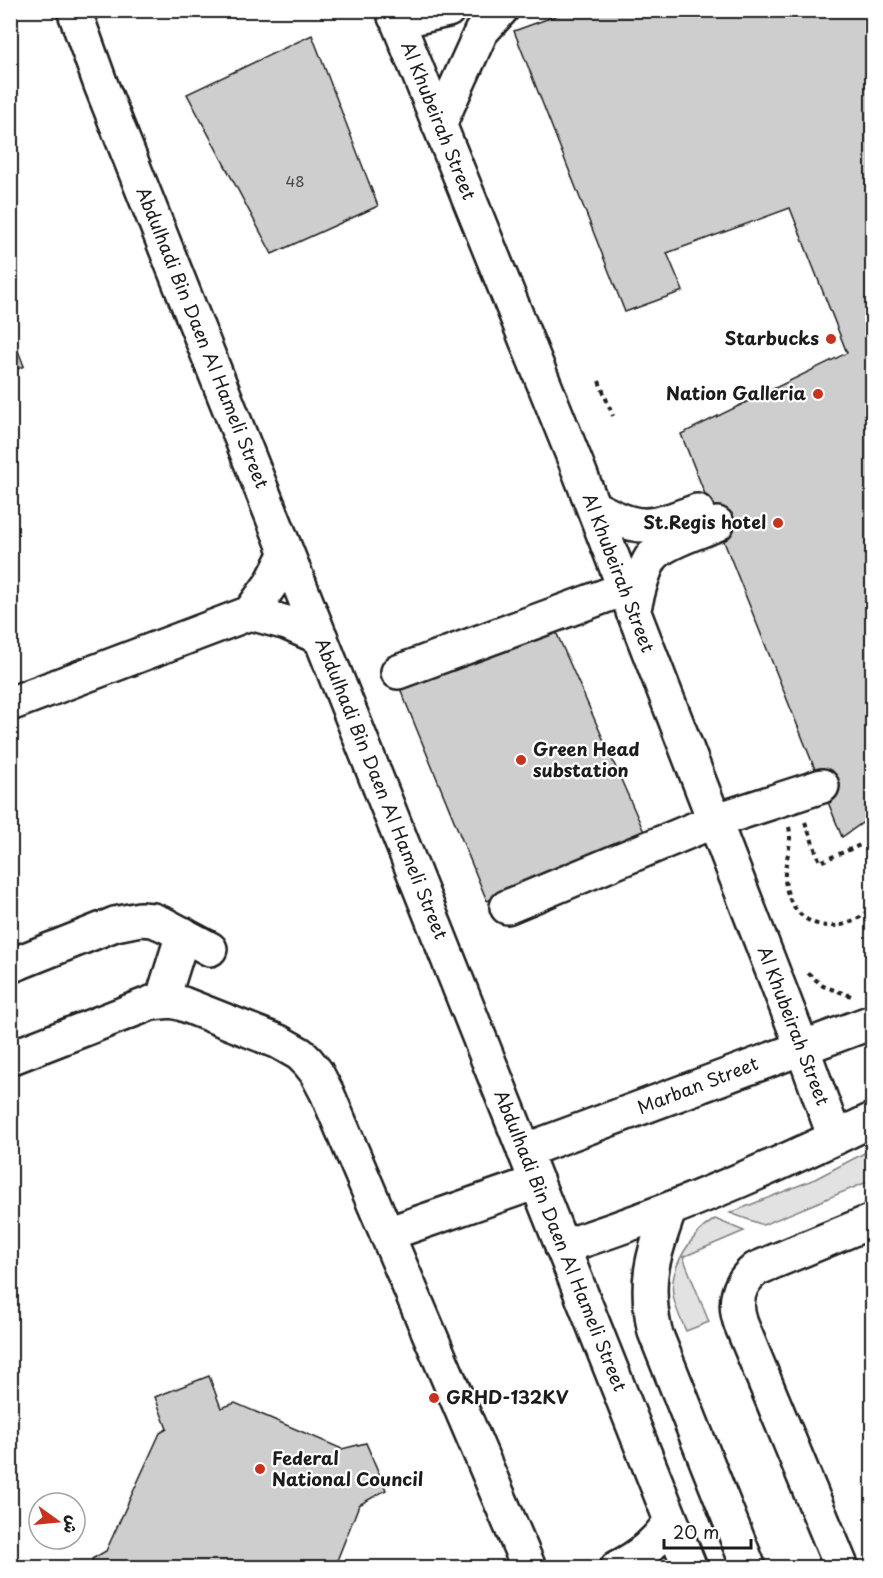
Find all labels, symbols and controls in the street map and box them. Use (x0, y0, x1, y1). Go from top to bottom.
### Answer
street label: Al Khubeirah Street (395, 37, 483, 204)
house number: 48 (285, 169, 305, 192)
street label: Abdulhadi Bin Daen Al Hameli Street (130, 183, 276, 492)
place label: Starbucks (725, 324, 819, 351)
marker: Starbucks (824, 332, 838, 346)
place label: Nation Galleria (666, 379, 806, 406)
marker: Nation Galleria (811, 387, 825, 401)
street label: Al Khubeirah Street (577, 489, 662, 656)
place label: St.Regis hotel (643, 508, 766, 535)
marker: St.Regis hotel (771, 516, 785, 530)
street label: Abdulhadi Bin Daen Al Hameli Street (309, 634, 455, 943)
place label: Green Head substation (533, 735, 640, 783)
marker: Green Head substation (514, 753, 528, 767)
street label: Al Khubeirah Street (752, 942, 837, 1109)
street label: Marban Street (633, 1049, 762, 1120)
street label: Abdulhadi Bin Daen Al Hameli Street (488, 1086, 634, 1395)
place label: GRHD-132KV (446, 1383, 569, 1410)
marker: GRHD-132KV (427, 1391, 441, 1405)
place label: Federal National Council (272, 1444, 423, 1492)
marker: Federal National Council (253, 1462, 267, 1476)
north arrow (27, 1491, 87, 1551)
scale bar (664, 1512, 751, 1550)
text: ش (59, 1514, 86, 1537)
text: 20 m (673, 1518, 719, 1545)

